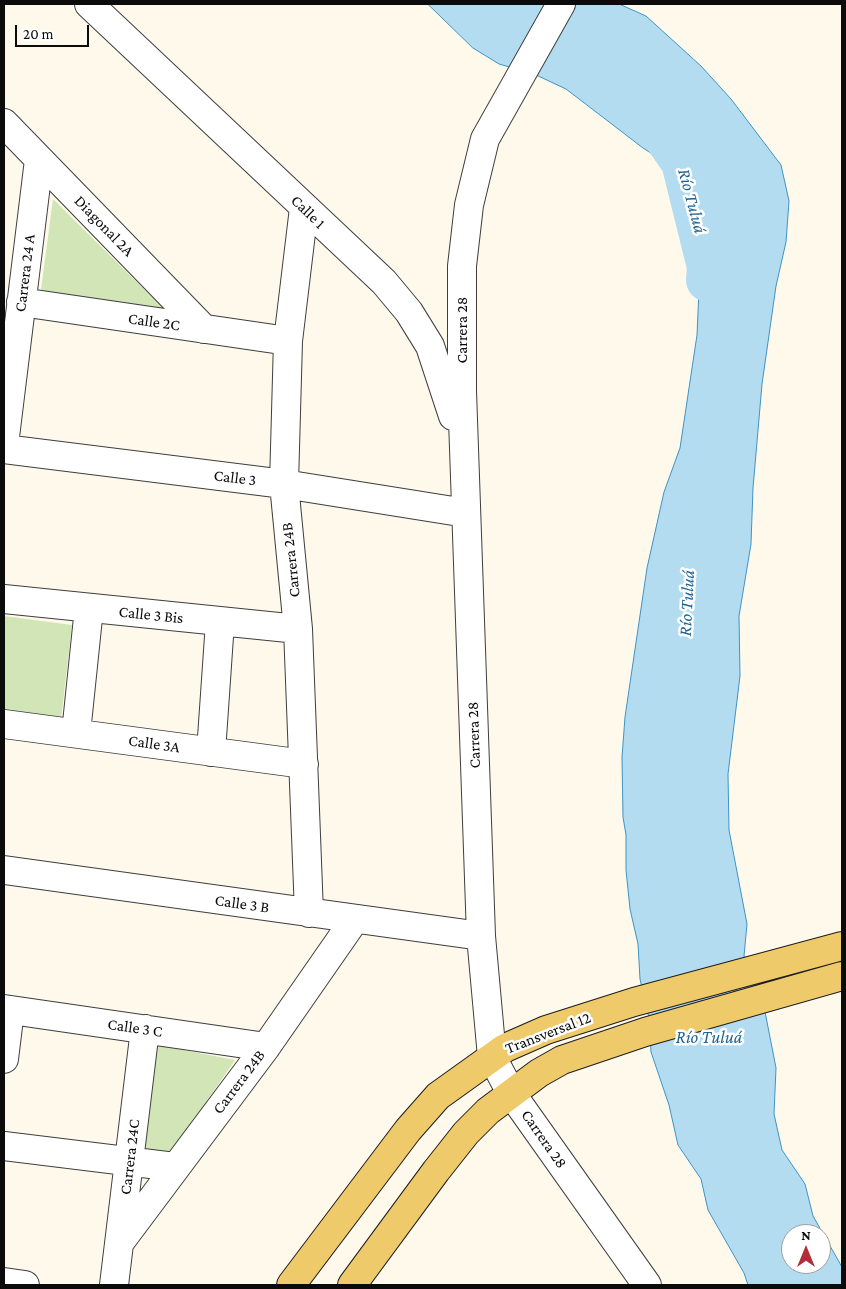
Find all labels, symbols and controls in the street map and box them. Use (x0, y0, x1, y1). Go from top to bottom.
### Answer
scale bar (18, 15, 91, 47)
text: 20 m (23, 26, 54, 42)
water label: Río Tuluá (673, 166, 711, 236)
street label: Diagonal 2A (70, 191, 138, 261)
street label: Calle 1 (287, 191, 329, 233)
street label: Carrera 24 A (11, 233, 39, 313)
street label: Carrera 28 (452, 297, 472, 363)
street label: Calle 2C (127, 309, 181, 335)
street label: Calle 3 (213, 466, 257, 490)
street label: Carrera 24B (278, 522, 304, 598)
water label: Río Tuluá (674, 569, 700, 637)
street label: Calle 3 Bis (118, 602, 184, 628)
street label: Carrera 28 (463, 701, 485, 769)
street label: Calle 3A (127, 731, 181, 757)
street label: Calle 3 B (214, 891, 270, 917)
street label: Transversal 12 (503, 1008, 593, 1058)
street label: Calle 3 C (106, 1015, 164, 1041)
water label: Río Tuluá (676, 1026, 742, 1048)
street label: Carrera 24B (209, 1046, 269, 1118)
street label: Carrera 28 (517, 1106, 571, 1172)
street label: Carrera 24C (116, 1118, 144, 1196)
north arrow (781, 1224, 831, 1274)
text: N (801, 1227, 811, 1243)

